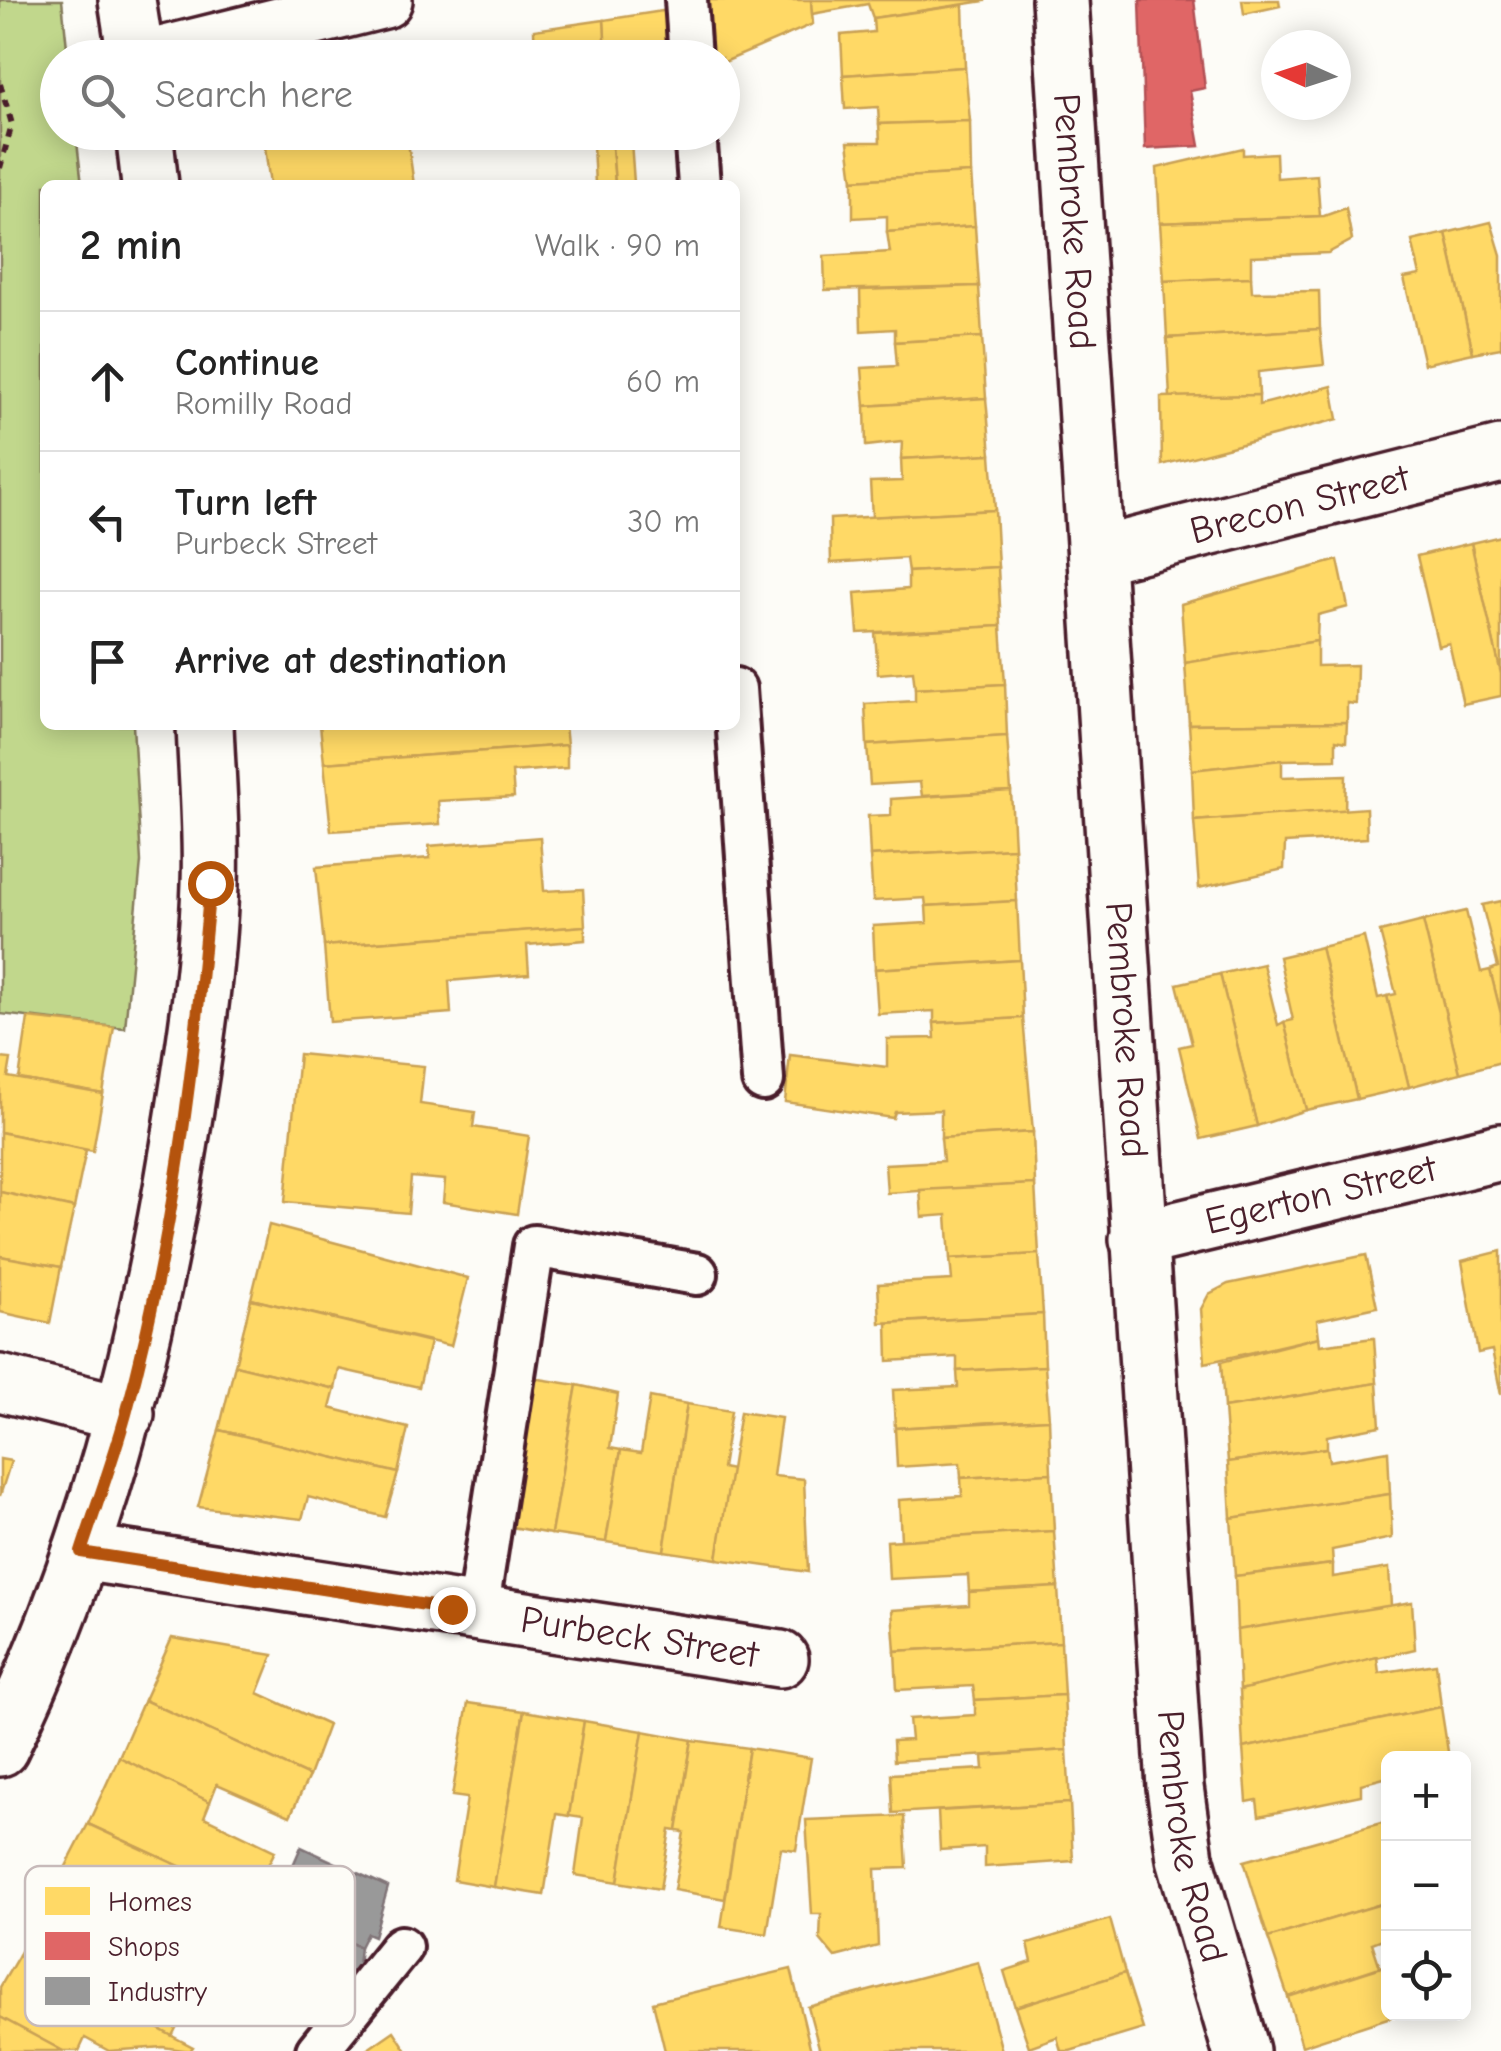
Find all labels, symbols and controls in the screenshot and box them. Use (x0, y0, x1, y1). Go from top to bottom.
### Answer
north arrow (1261, 30, 1351, 120)
search box (40, 40, 740, 150)
icon: search (75, 68, 130, 123)
text: Search here (155, 73, 353, 117)
street label: Pembroke Road (1044, 92, 1104, 351)
text: 2 min (80, 221, 182, 270)
text: Walk · 90 m (535, 227, 700, 264)
text: Continue (175, 341, 319, 385)
icon: ahead (80, 354, 135, 409)
text: 60 m (626, 363, 700, 400)
text: Romilly Road (175, 385, 352, 422)
street label: Brecon Street (1185, 456, 1415, 553)
text: Turn left (175, 481, 316, 525)
icon: left (80, 494, 135, 549)
text: 30 m (627, 503, 700, 540)
text: Purbeck Street (175, 525, 377, 562)
icon: arrive (80, 634, 135, 689)
text: Arrive at destination (175, 639, 507, 683)
route start (188, 861, 234, 907)
street label: Pembroke Road (1096, 900, 1156, 1159)
street label: Egerton Street (1201, 1146, 1442, 1244)
route end (430, 1587, 476, 1633)
street label: Purbeck Street (518, 1598, 762, 1678)
street label: Pembroke Road (1148, 1709, 1236, 1968)
map controls (1381, 1751, 1471, 2021)
button: + (1381, 1751, 1471, 1841)
button: − (1381, 1841, 1471, 1931)
legend (25, 1866, 355, 2026)
text: Homes (108, 1886, 192, 1918)
text: Shops (108, 1931, 180, 1963)
button: locate (1381, 1931, 1471, 2021)
text: Industry (108, 1976, 207, 2008)

